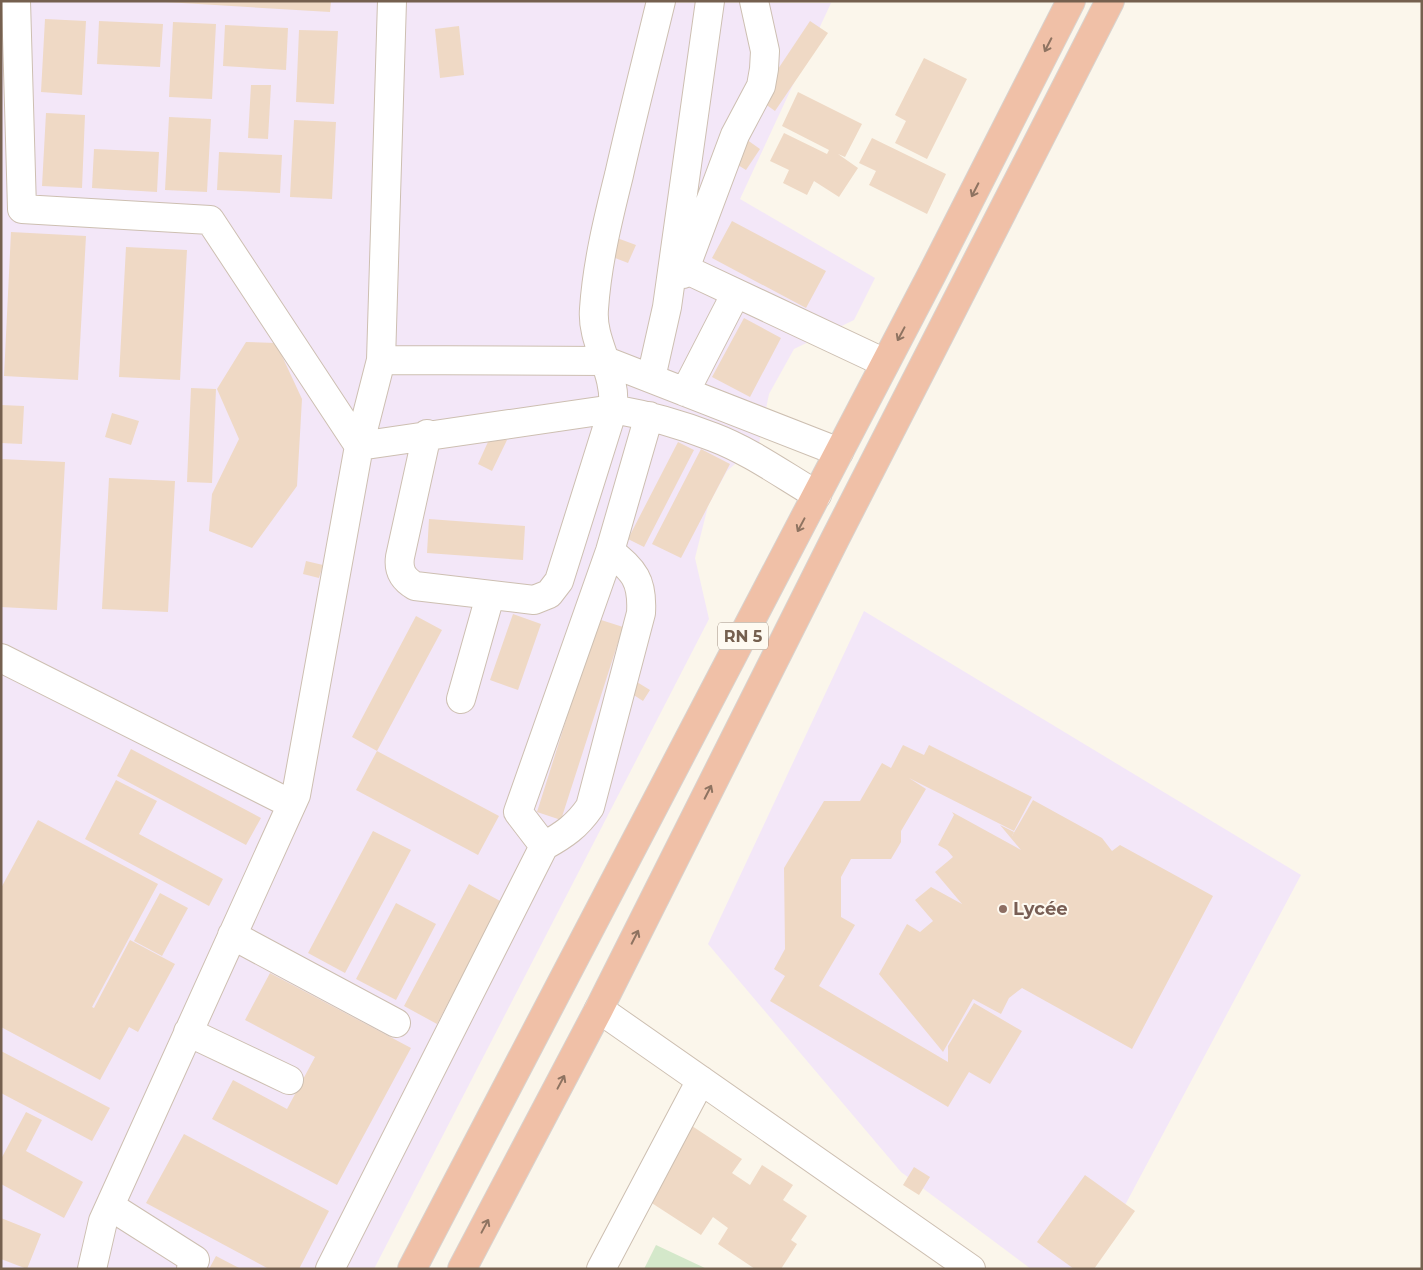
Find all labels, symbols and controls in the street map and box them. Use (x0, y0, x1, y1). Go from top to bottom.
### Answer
one-way arrow (1043, 37, 1053, 52)
one-way arrow (970, 182, 980, 197)
one-way arrow (896, 326, 905, 341)
one-way arrow (796, 517, 806, 532)
road number: RN 5 (718, 622, 768, 650)
one-way arrow (704, 785, 713, 800)
place label: Lycée (1013, 898, 1068, 920)
marker: Lycée (997, 903, 1009, 915)
one-way arrow (630, 930, 640, 945)
one-way arrow (557, 1075, 566, 1090)
one-way arrow (480, 1218, 490, 1233)

